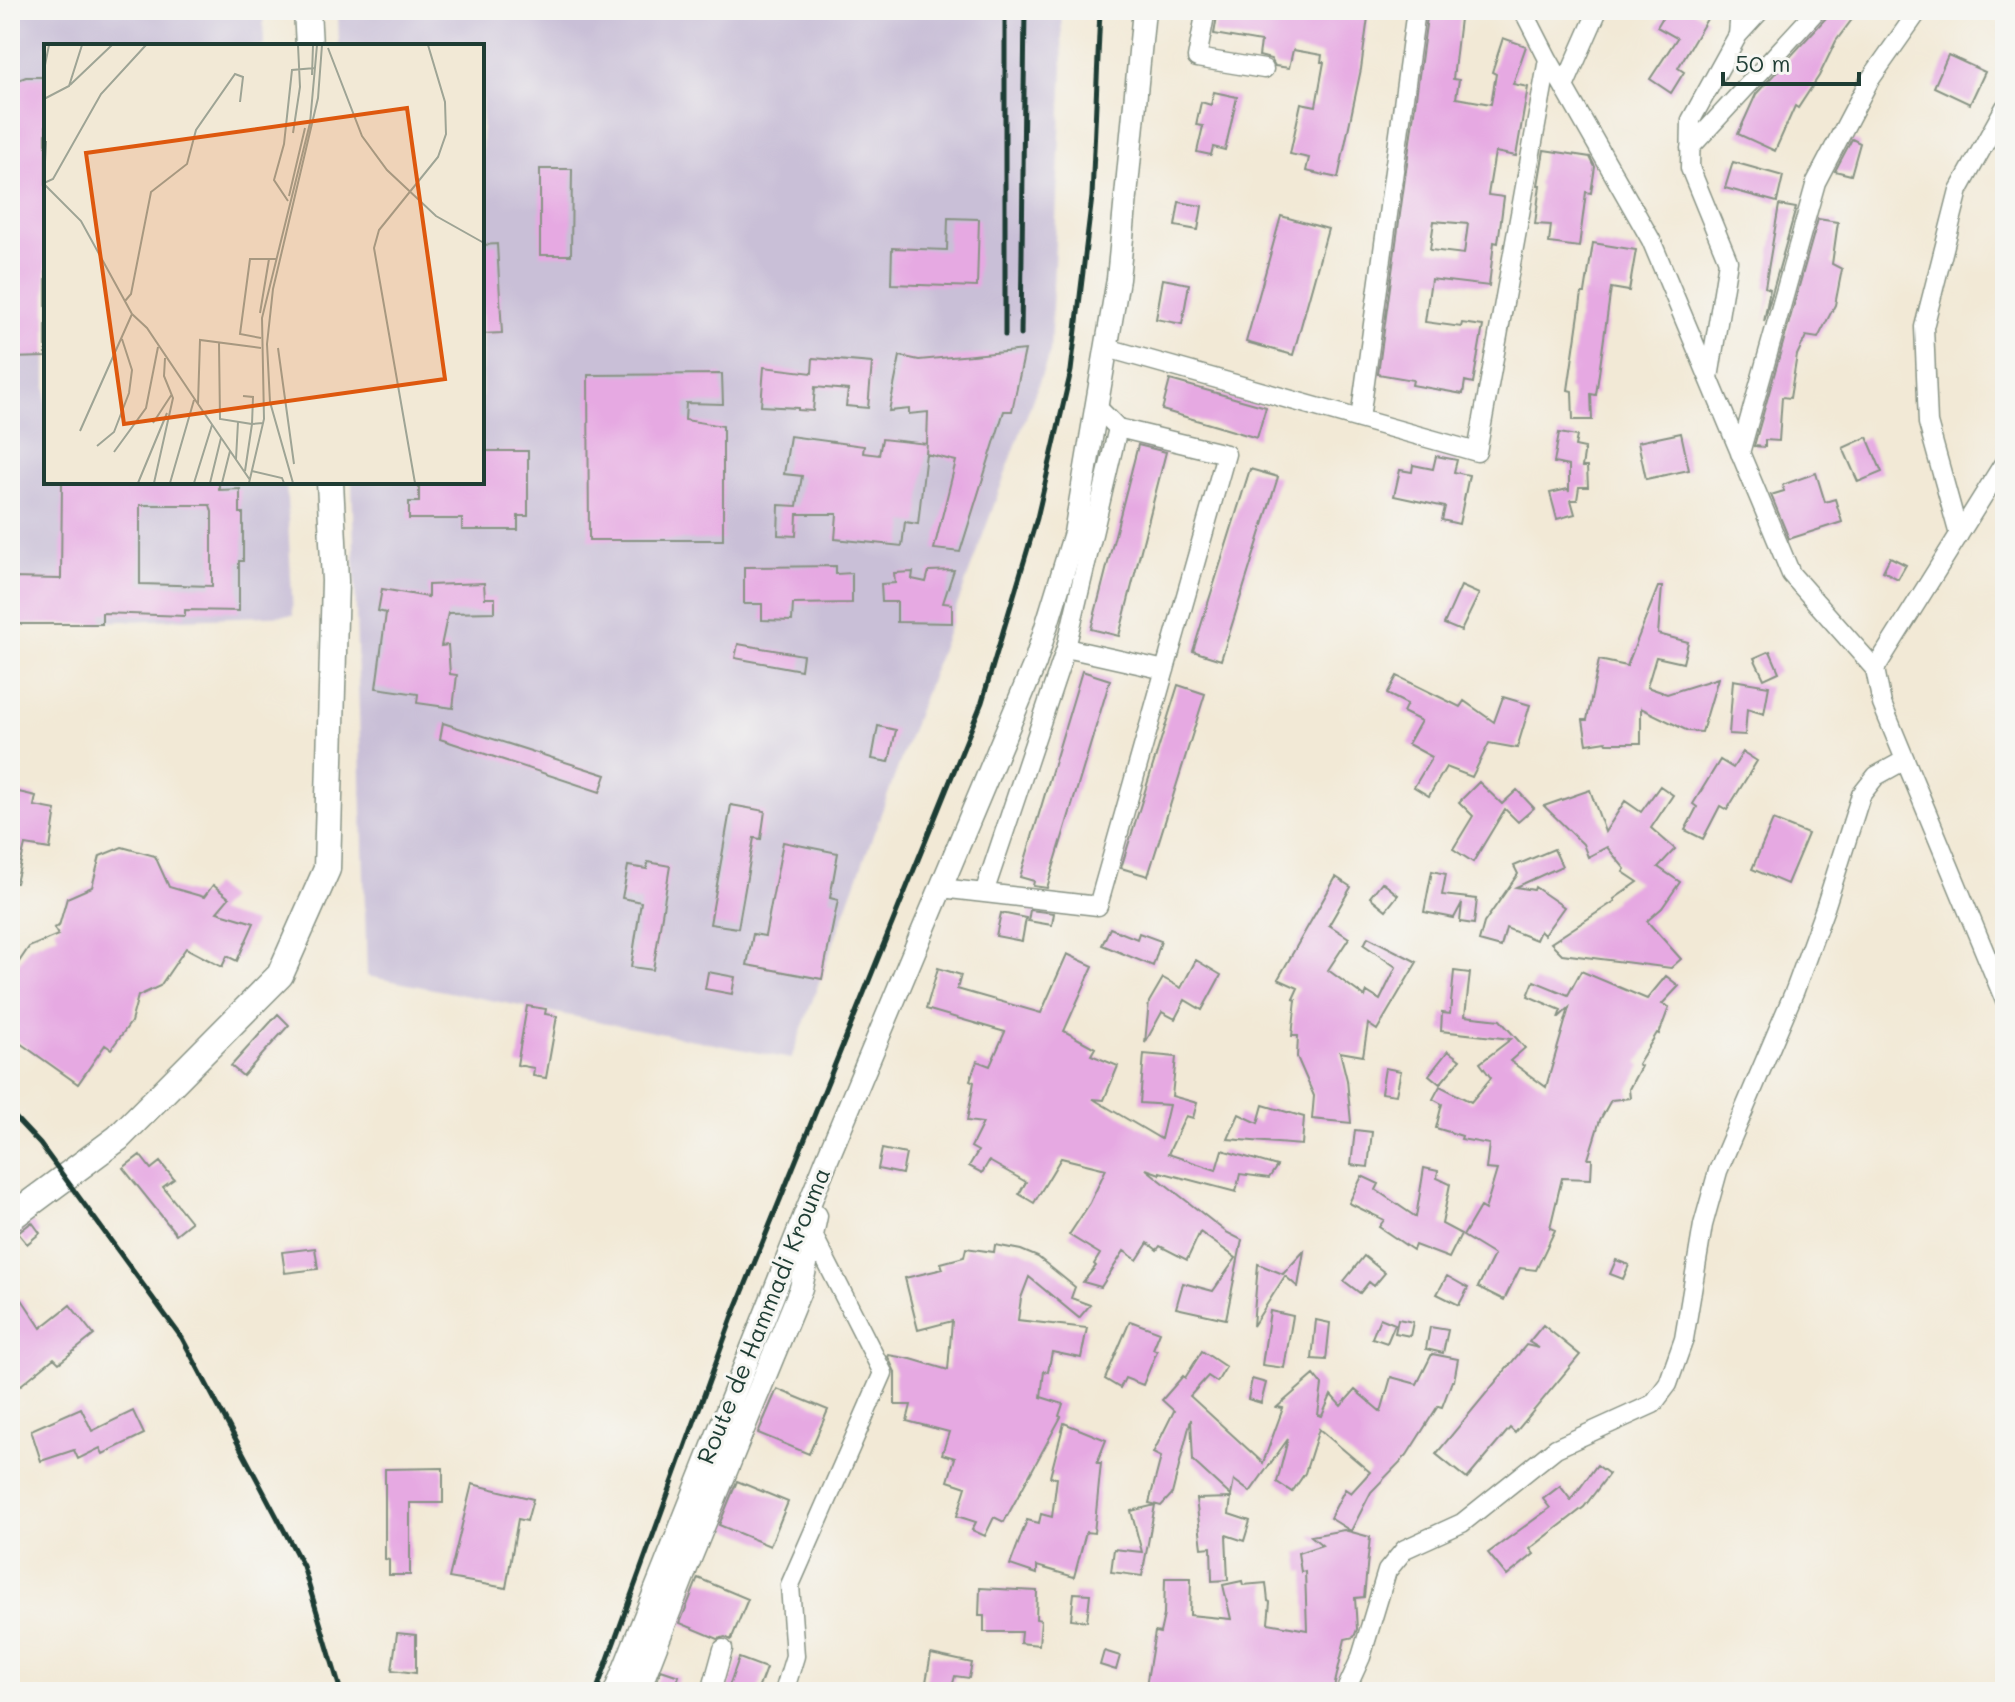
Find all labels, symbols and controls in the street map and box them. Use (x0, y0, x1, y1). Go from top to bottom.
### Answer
scale bar (1723, 36, 1859, 86)
inset map (44, 44, 484, 484)
text: 50 m (1735, 47, 1791, 78)
street label: Route de Hammadi Krouma (689, 1163, 836, 1468)

